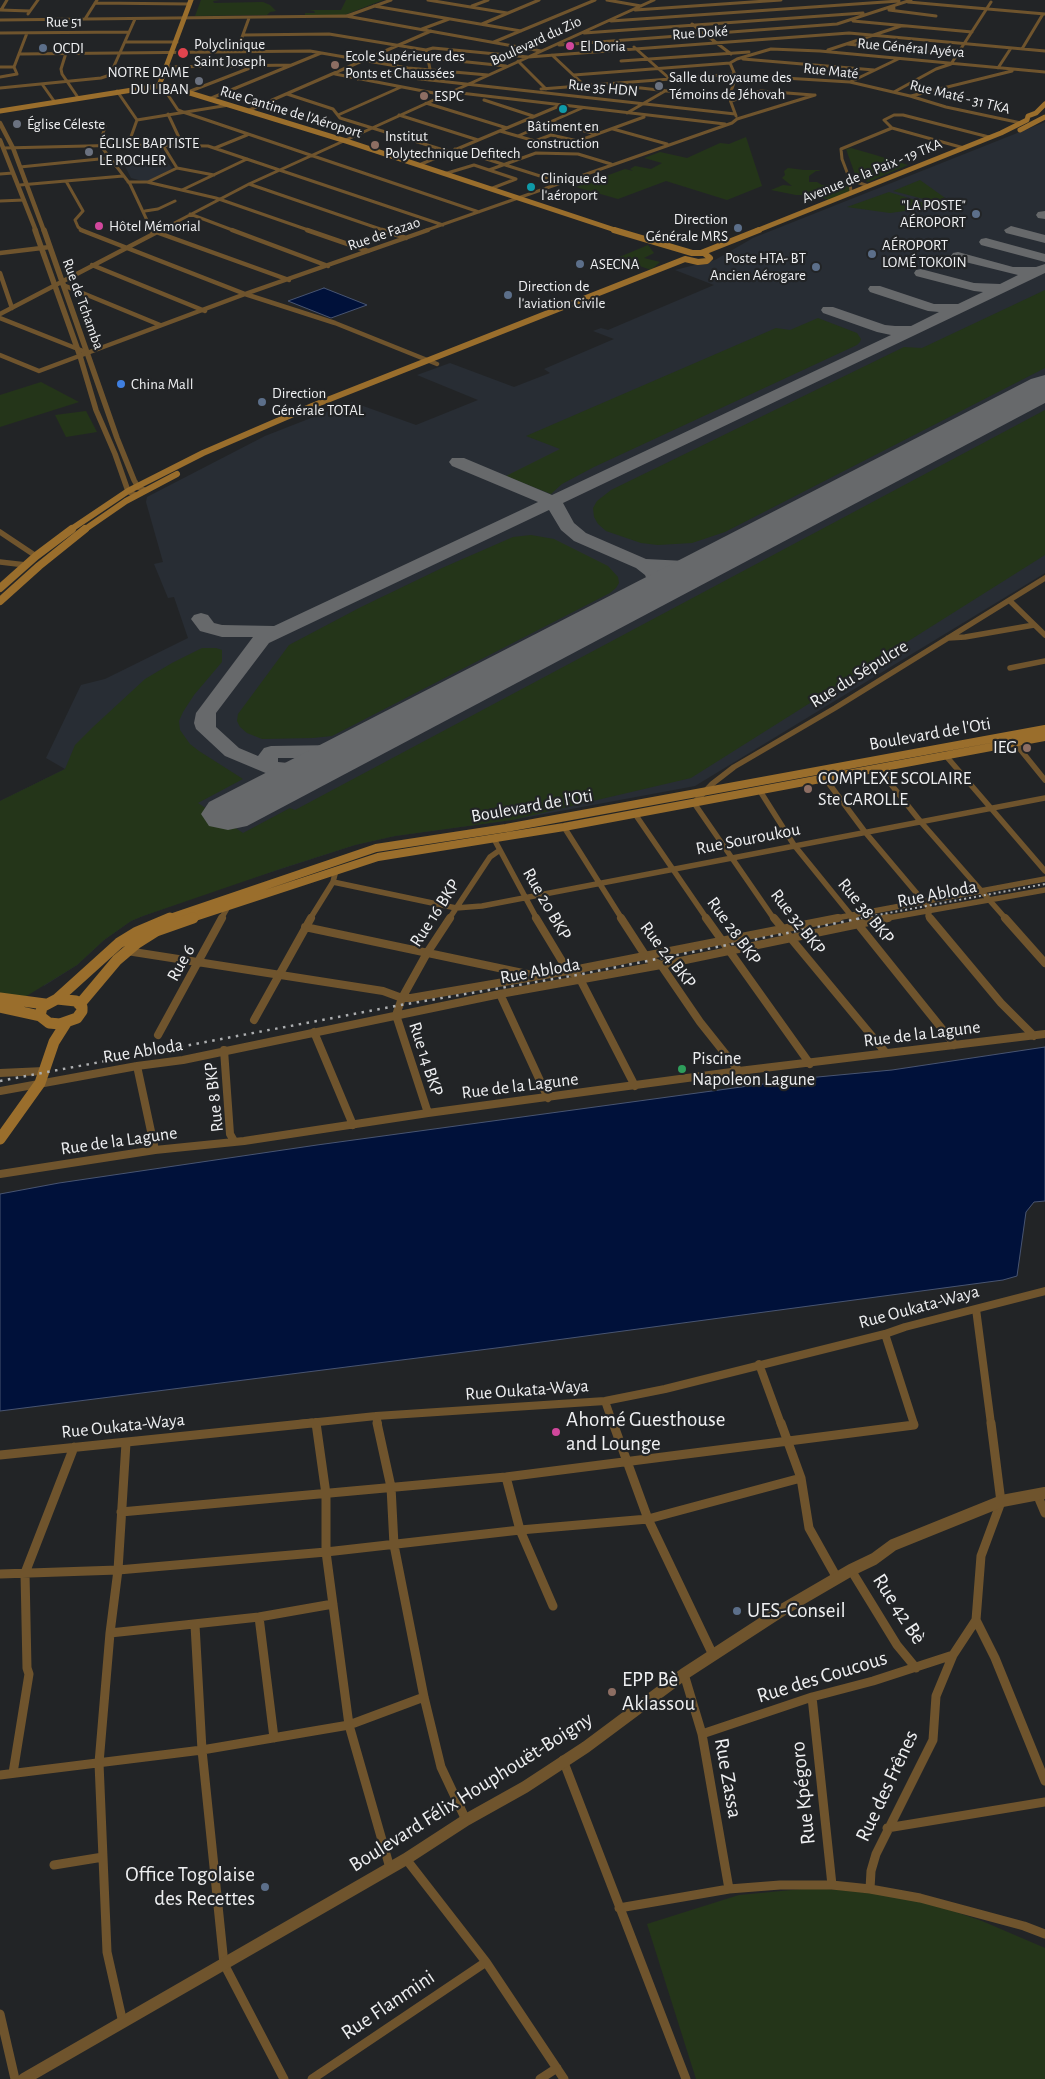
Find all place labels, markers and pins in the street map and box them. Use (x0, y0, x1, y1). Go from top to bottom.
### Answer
place label: Polyclinique Saint Joseph (194, 35, 266, 70)
place label: El Doria (580, 37, 626, 55)
place label: OCDI (53, 39, 84, 57)
marker: El Doria (564, 40, 576, 52)
marker: OCDI (37, 42, 49, 54)
marker: Polyclinique Saint Joseph (176, 46, 190, 60)
place label: Ecole Supérieure des Ponts et Chaussées (345, 47, 465, 82)
marker: Ecole Supérieure des Ponts et Chaussées (329, 59, 341, 71)
place label: NOTRE DAME DU LIBAN (107, 63, 189, 98)
place label: Salle du royaume des Témoins de Jéhovah (669, 68, 792, 103)
marker: NOTRE DAME DU LIBAN (193, 75, 205, 87)
marker: Salle du royaume des Témoins de Jéhovah (653, 80, 665, 92)
place label: ESPC (434, 87, 464, 105)
marker: ESPC (418, 90, 430, 102)
marker: Bâtiment en construction (557, 103, 569, 115)
place label: Église Céleste (27, 115, 105, 133)
place label: Bâtiment en construction (527, 117, 599, 152)
marker: Église Céleste (11, 118, 23, 130)
place label: Institut Polytechnique Defitech (385, 127, 521, 162)
place label: ÉGLISE BAPTISTE LE ROCHER (99, 134, 199, 169)
marker: Institut Polytechnique Defitech (369, 139, 381, 151)
marker: ÉGLISE BAPTISTE LE ROCHER (83, 146, 95, 158)
place label: Clinique de l'aéroport (541, 169, 607, 204)
marker: Clinique de l'aéroport (525, 181, 537, 193)
place label: "LA POSTE" AÉROPORT (900, 196, 966, 231)
marker: "LA POSTE" AÉROPORT (970, 208, 982, 220)
place label: Direction Générale MRS (646, 210, 728, 245)
place label: Hôtel Mémorial (109, 217, 201, 235)
marker: Hôtel Mémorial (93, 220, 105, 232)
marker: Direction Générale MRS (732, 222, 744, 234)
place label: AÉROPORT LOMÉ TOKOIN (882, 236, 967, 271)
marker: AÉROPORT LOMÉ TOKOIN (866, 248, 878, 260)
place label: Poste HTA- BT Ancien Aérogare (710, 249, 806, 284)
place label: ASECNA (590, 255, 639, 273)
marker: ASECNA (574, 258, 586, 270)
marker: Poste HTA- BT Ancien Aérogare (810, 261, 822, 273)
place label: Direction de l'aviation Civile (518, 277, 606, 312)
marker: Direction de l'aviation Civile (502, 289, 514, 301)
place label: China Mall (131, 375, 193, 393)
marker: China Mall (115, 378, 127, 390)
place label: Direction Générale TOTAL (272, 384, 364, 419)
marker: Direction Générale TOTAL (256, 396, 268, 408)
place label: IEG (993, 737, 1017, 759)
marker: IEG (1021, 742, 1033, 754)
place label: COMPLEXE SCOLAIRE Ste CAROLLE (818, 768, 971, 811)
marker: COMPLEXE SCOLAIRE Ste CAROLLE (802, 783, 814, 795)
place label: Piscine Napoleon Lagune (692, 1048, 815, 1090)
marker: Piscine Napoleon Lagune (676, 1063, 688, 1075)
place label: Ahomé Guesthouse and Lounge (566, 1407, 726, 1457)
marker: Ahomé Guesthouse and Lounge (550, 1426, 562, 1438)
place label: UES-Conseil (747, 1598, 846, 1624)
marker: UES-Conseil (731, 1605, 743, 1617)
place label: EPP Bè Aklassou (622, 1667, 695, 1717)
marker: EPP Bè Aklassou (606, 1686, 618, 1698)
place label: Office Togolaise des Recettes (125, 1862, 255, 1912)
marker: Office Togolaise des Recettes (259, 1881, 271, 1893)

